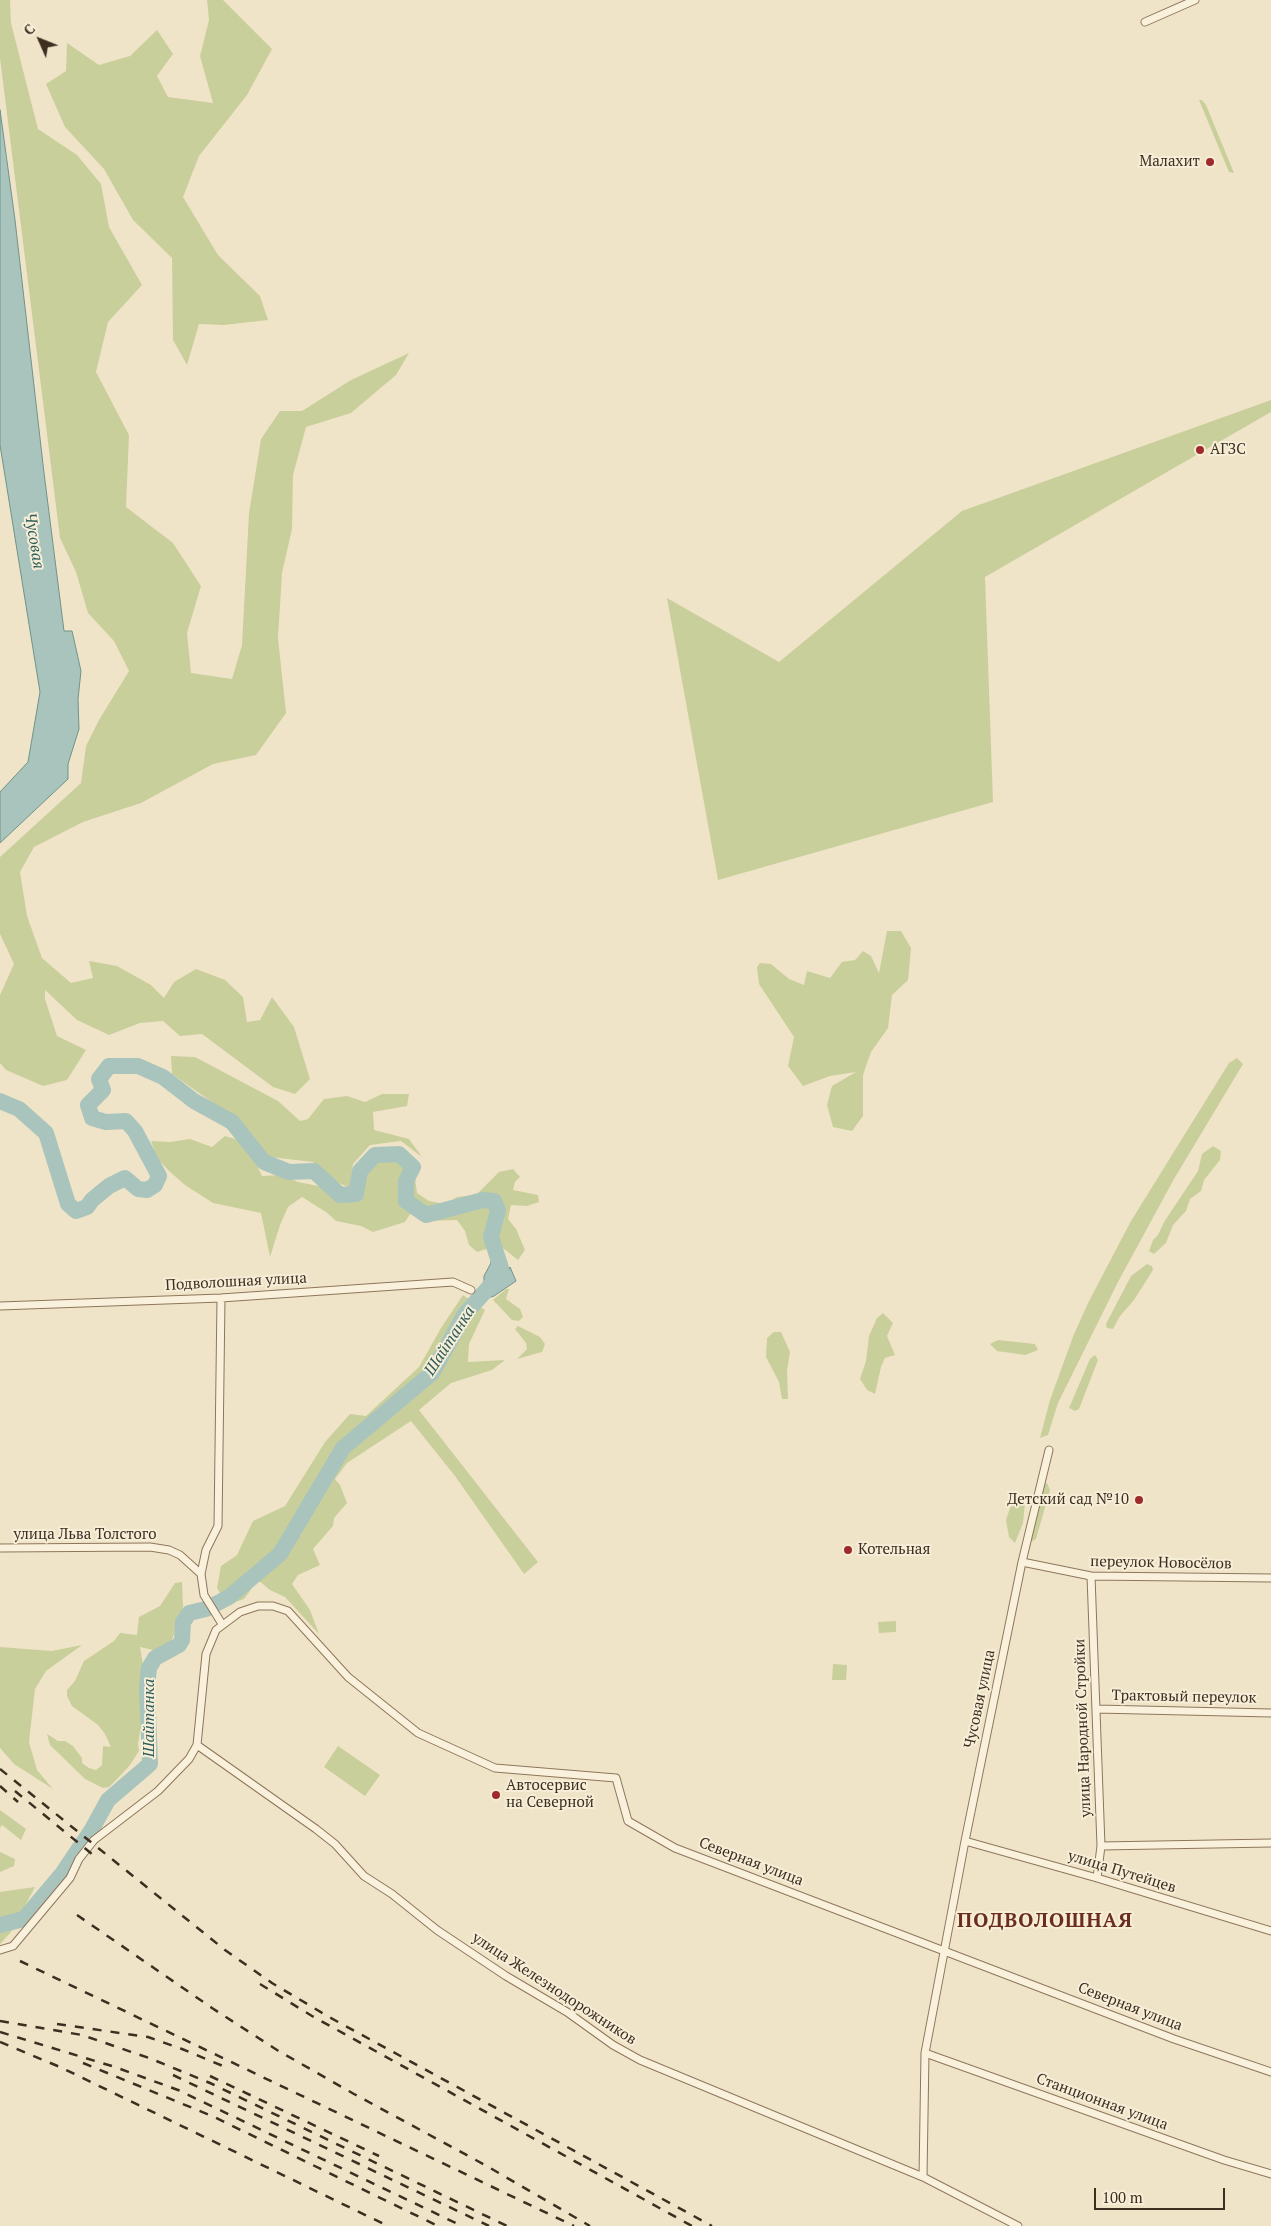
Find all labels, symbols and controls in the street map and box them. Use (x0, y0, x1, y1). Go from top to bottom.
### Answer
north arrow (15, 15, 65, 65)
text: С (19, 19, 39, 39)
place label: Малахит (1139, 153, 1200, 171)
marker: Малахит (1204, 156, 1216, 168)
place label: АГЗС (1210, 441, 1246, 459)
marker: АГЗС (1194, 444, 1206, 456)
water label: Чусовая (20, 512, 48, 570)
street label: Подволошная улица (165, 1269, 307, 1295)
water label: Шайтанка (421, 1303, 479, 1379)
place label: Детский сад №10 (1007, 1491, 1129, 1509)
marker: Детский сад №10 (1133, 1494, 1145, 1506)
street label: улица Льва Толстого (13, 1526, 157, 1544)
place label: Котельная (858, 1541, 930, 1559)
marker: Котельная (842, 1544, 854, 1556)
street label: переулок Новосёлов (1090, 1553, 1232, 1573)
street label: улица Народной Стройки (1071, 1638, 1095, 1818)
street label: Чусовая улица (961, 1648, 999, 1750)
water label: Шайтанка (139, 1679, 159, 1757)
street label: Трактовый переулок (1111, 1687, 1257, 1707)
place label: Автосервис на Северной (506, 1777, 594, 1812)
marker: Автосервис на Северной (490, 1789, 502, 1801)
street label: Северная улица (696, 1834, 806, 1890)
street label: улица Путейцев (1066, 1847, 1178, 1897)
district label: ПОДВОЛОШНАЯ (956, 1909, 1134, 1933)
street label: улица Железнодорожников (468, 1929, 640, 2049)
street label: Северная улица (1075, 1979, 1185, 2035)
street label: Станционная улица (1034, 2070, 1170, 2134)
scale bar (1096, 2178, 1227, 2210)
text: 100 m (1102, 2187, 1143, 2207)

